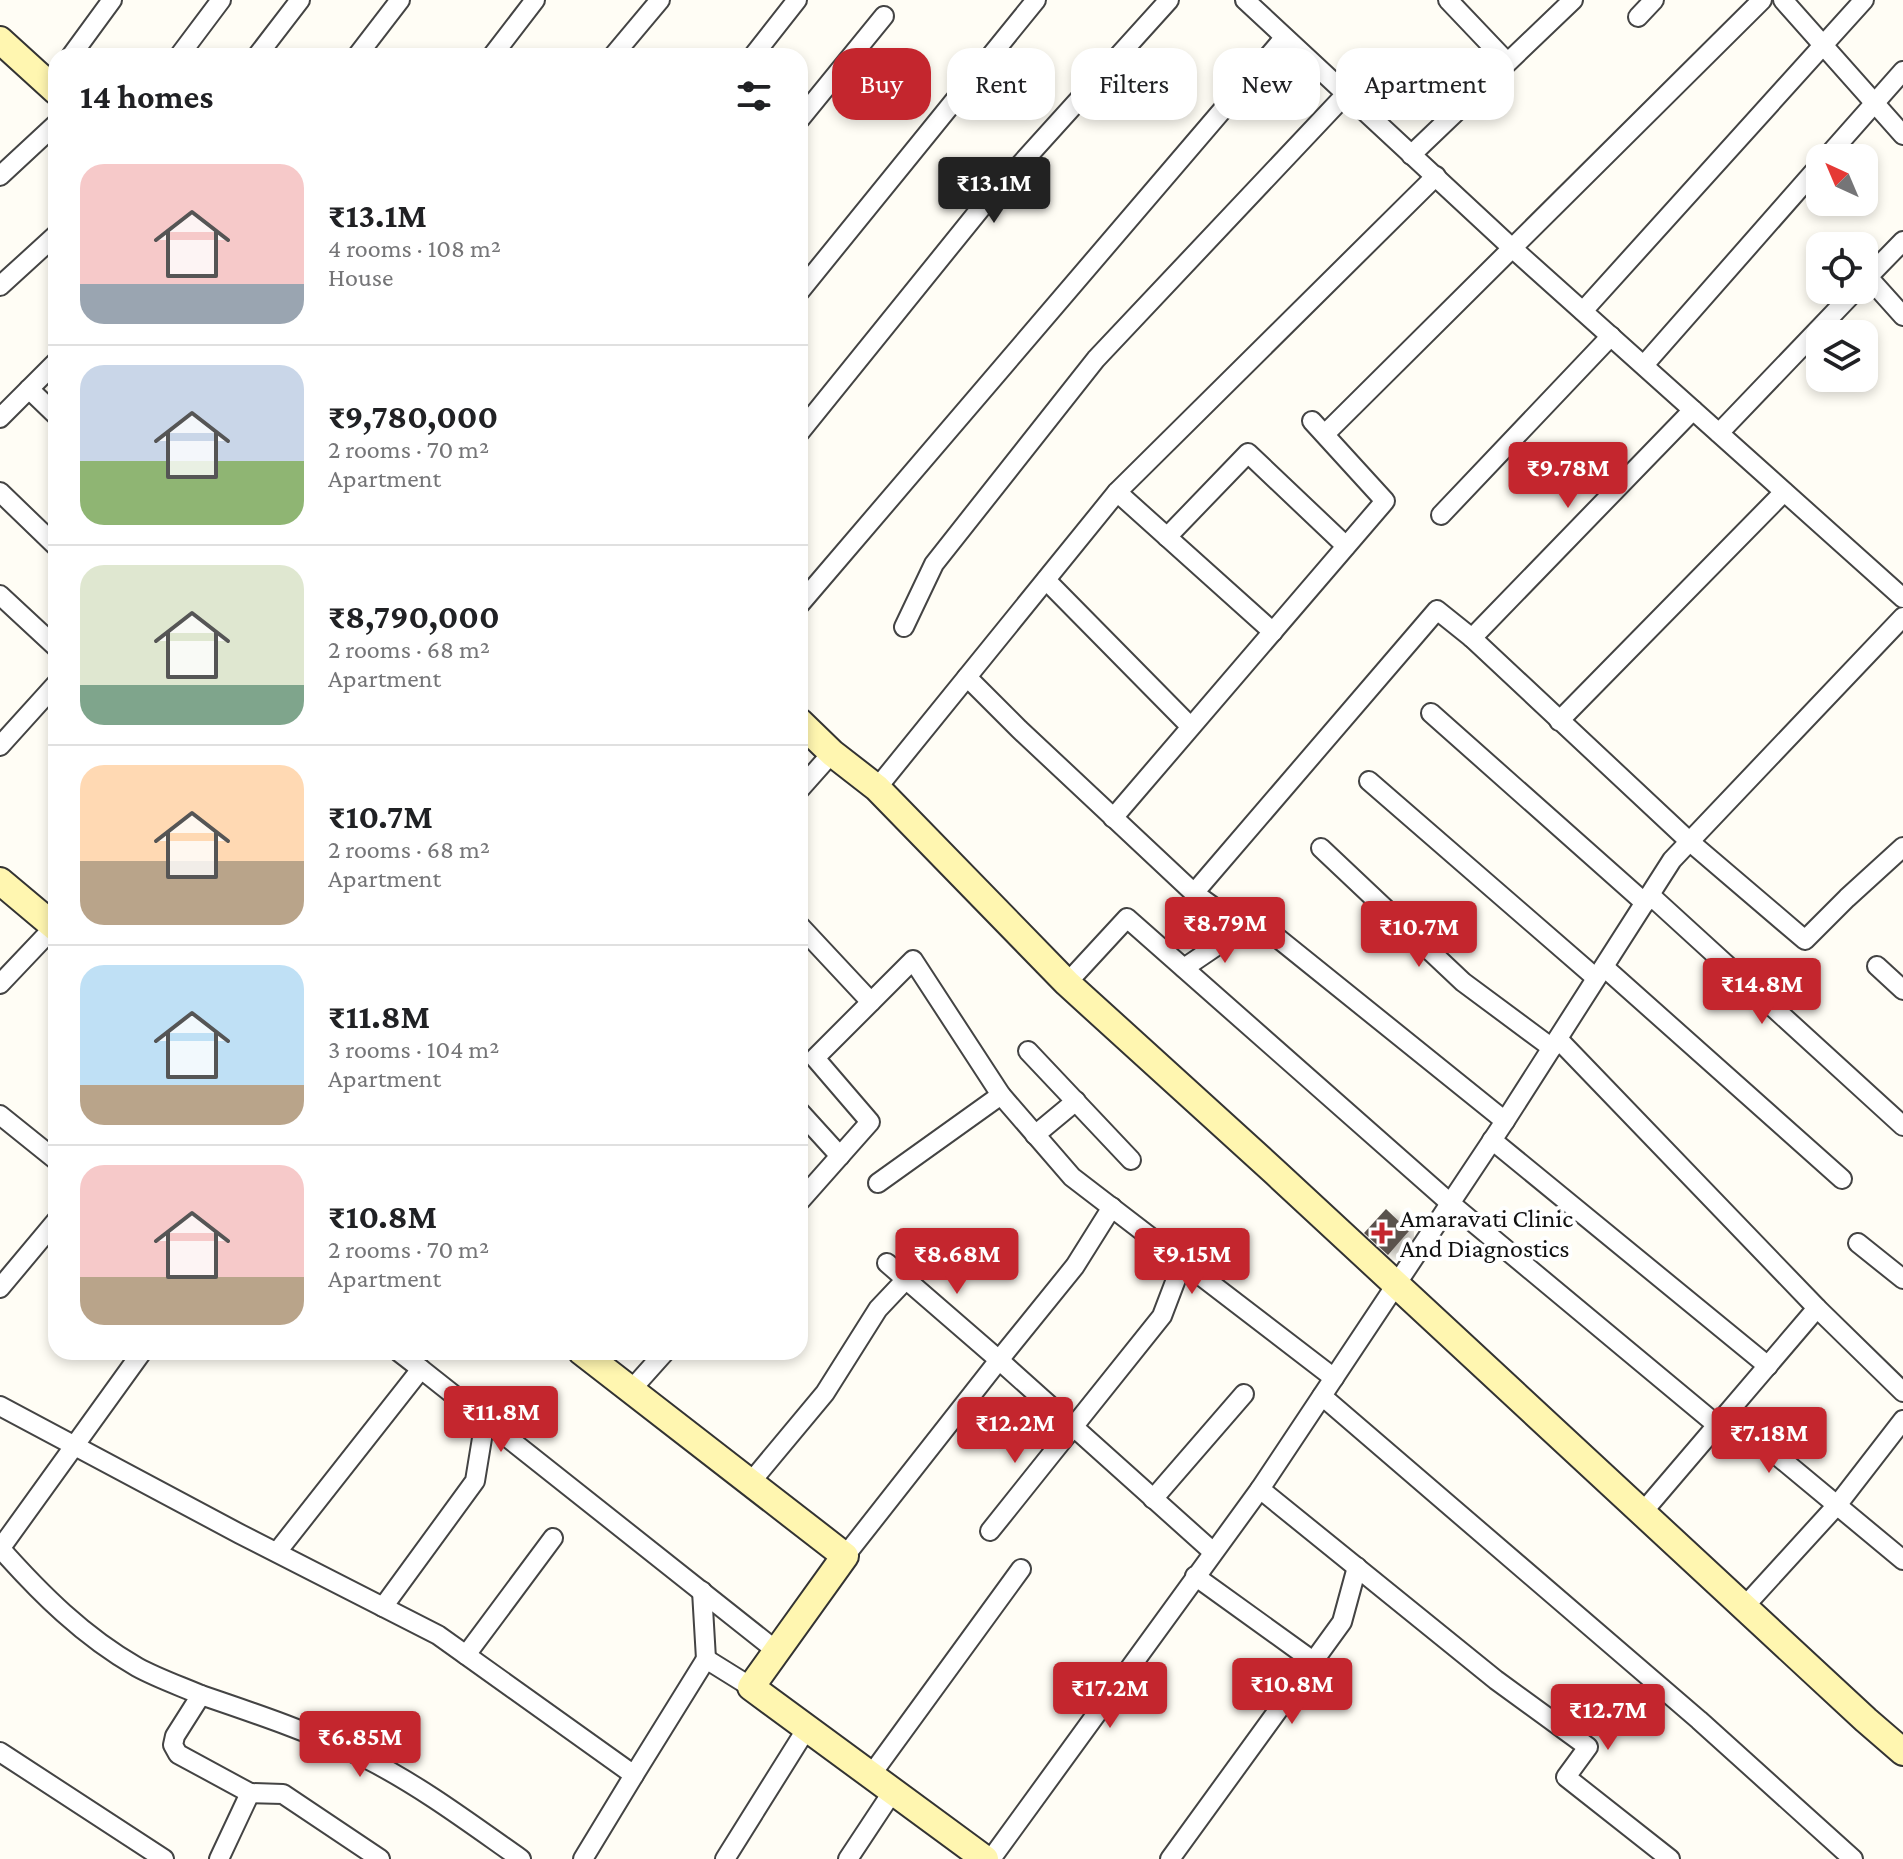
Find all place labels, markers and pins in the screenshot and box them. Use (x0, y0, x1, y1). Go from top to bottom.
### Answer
pin: ₹13.1M (929, 157, 1059, 225)
pin: ₹9.78M (1503, 442, 1633, 510)
pin: ₹8.79M (1160, 897, 1290, 965)
pin: ₹10.7M (1354, 901, 1484, 969)
pin: ₹14.8M (1697, 958, 1827, 1026)
place label: Amaravati Clinic And Diagnostics (1400, 1204, 1573, 1263)
marker: Amaravati Clinic And Diagnostics (1371, 1222, 1393, 1244)
pin: ₹8.68M (892, 1228, 1022, 1296)
pin: ₹9.15M (1127, 1228, 1257, 1296)
pin: ₹11.8M (436, 1386, 566, 1454)
pin: ₹12.2M (950, 1397, 1080, 1465)
pin: ₹7.18M (1704, 1407, 1834, 1475)
pin: ₹10.8M (1227, 1658, 1357, 1726)
pin: ₹17.2M (1045, 1662, 1175, 1730)
pin: ₹12.7M (1543, 1684, 1673, 1752)
pin: ₹6.85M (295, 1711, 425, 1779)

